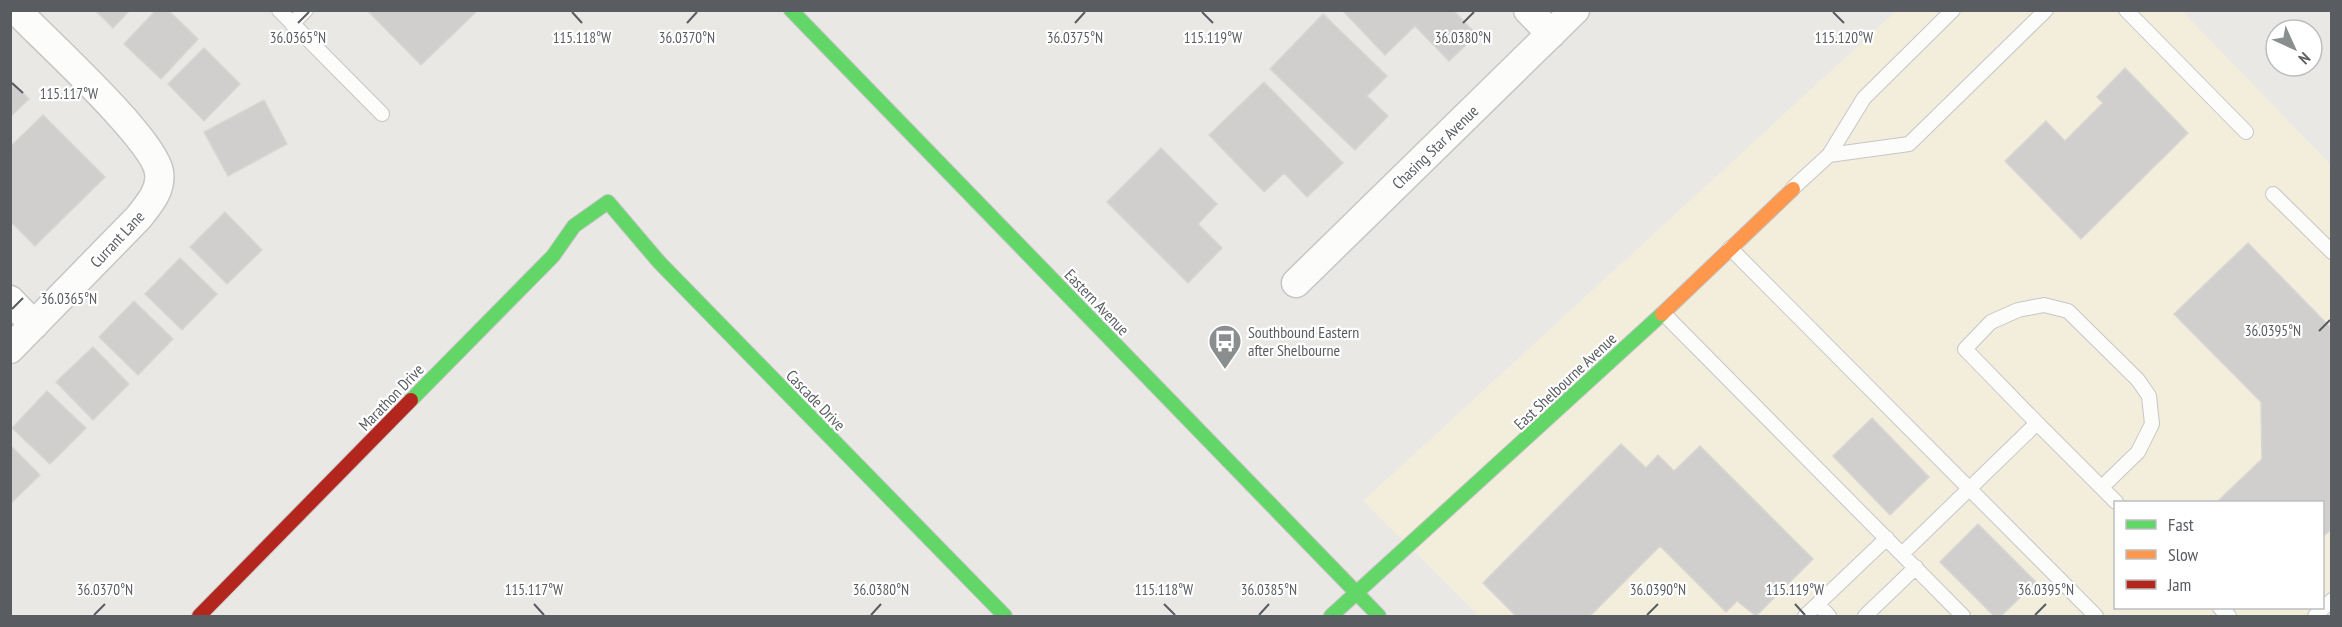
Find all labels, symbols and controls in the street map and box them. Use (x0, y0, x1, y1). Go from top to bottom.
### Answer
north arrow (2264, 18, 2324, 78)
text: 36.0365°N (270, 28, 326, 47)
text: 115.118°W (553, 28, 611, 47)
text: 36.0370°N (659, 28, 715, 47)
text: 36.0375°N (1047, 28, 1103, 47)
text: 115.119°W (1184, 28, 1242, 47)
text: 36.0380°N (1435, 28, 1491, 47)
text: 115.120°W (1815, 28, 1873, 47)
text: N (2294, 48, 2315, 69)
text: 115.117°W (40, 84, 98, 103)
street label: Chasing Star Avenue (1388, 101, 1482, 193)
street label: Currant Lane (86, 206, 148, 272)
street label: Eastern Avenue (1060, 265, 1134, 339)
text: 36.0365°N (41, 289, 97, 308)
text: 36.0395°N (2245, 321, 2301, 340)
place label: Southbound Eastern after Shelbourne (1248, 322, 1359, 360)
bus stop icon: Southbound Eastern after Shelbourne (1207, 323, 1243, 370)
street label: East Shelbourne Avenue (1510, 328, 1620, 434)
street label: Marathon Drive (354, 359, 428, 435)
street label: Cascade Drive (782, 365, 850, 435)
legend (2114, 501, 2324, 609)
text: Fast (2168, 513, 2194, 536)
text: Slow (2168, 543, 2199, 566)
text: Jam (2167, 573, 2191, 596)
text: 36.0370°N (77, 580, 133, 599)
text: 115.117°W (505, 580, 563, 599)
text: 36.0380°N (853, 580, 909, 599)
text: 115.118°W (1135, 580, 1193, 599)
text: 36.0385°N (1241, 580, 1297, 599)
text: 36.0390°N (1630, 580, 1686, 599)
text: 115.119°W (1766, 580, 1824, 599)
text: 36.0395°N (2018, 580, 2074, 599)

